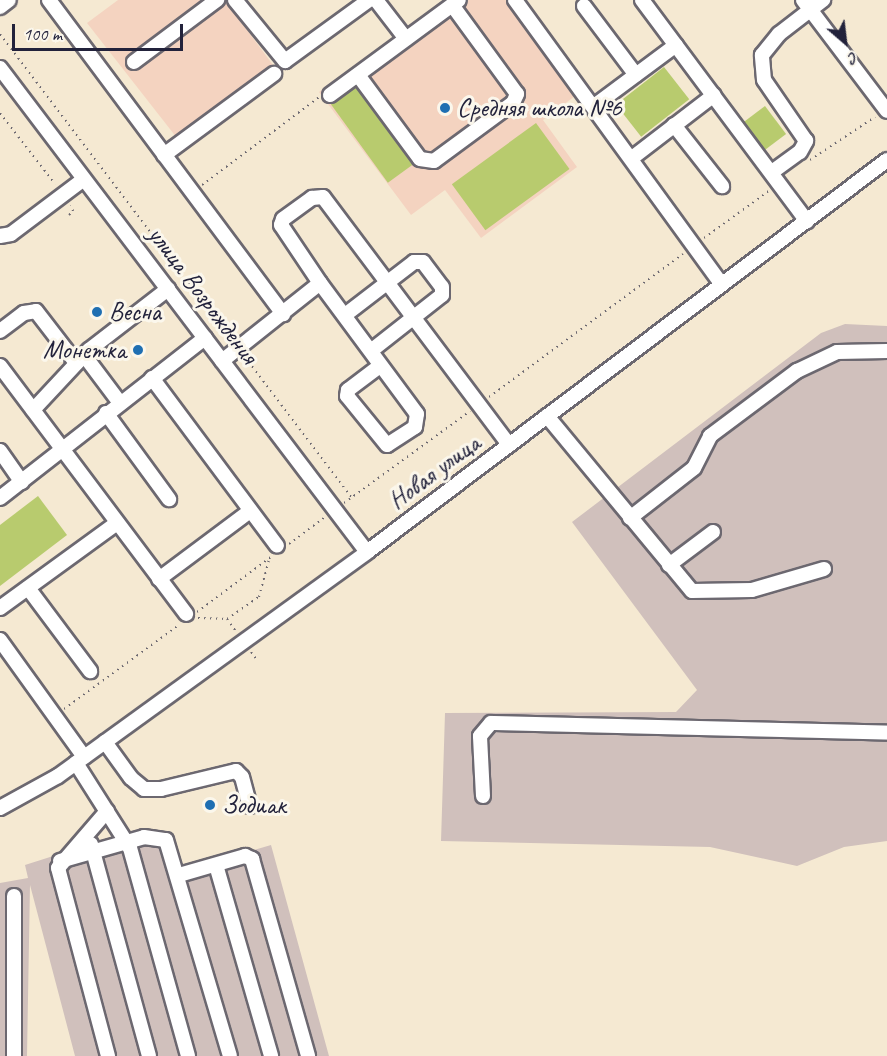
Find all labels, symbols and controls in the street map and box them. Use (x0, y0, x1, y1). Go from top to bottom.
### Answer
scale bar (15, 12, 186, 50)
north arrow (815, 12, 875, 72)
text: 100 m (23, 23, 62, 45)
text: С (845, 47, 862, 69)
place label: Средняя школа №6 (457, 92, 622, 124)
marker: Средняя школа №6 (438, 101, 452, 115)
street label: улица Возрождения (142, 221, 264, 369)
place label: Весна (109, 296, 161, 328)
marker: Весна (90, 305, 104, 319)
place label: Монетка (43, 334, 126, 366)
marker: Монетка (131, 343, 145, 357)
street label: Новая улица (382, 427, 486, 517)
place label: Зодиак (222, 789, 286, 821)
marker: Зодиак (203, 798, 217, 812)

